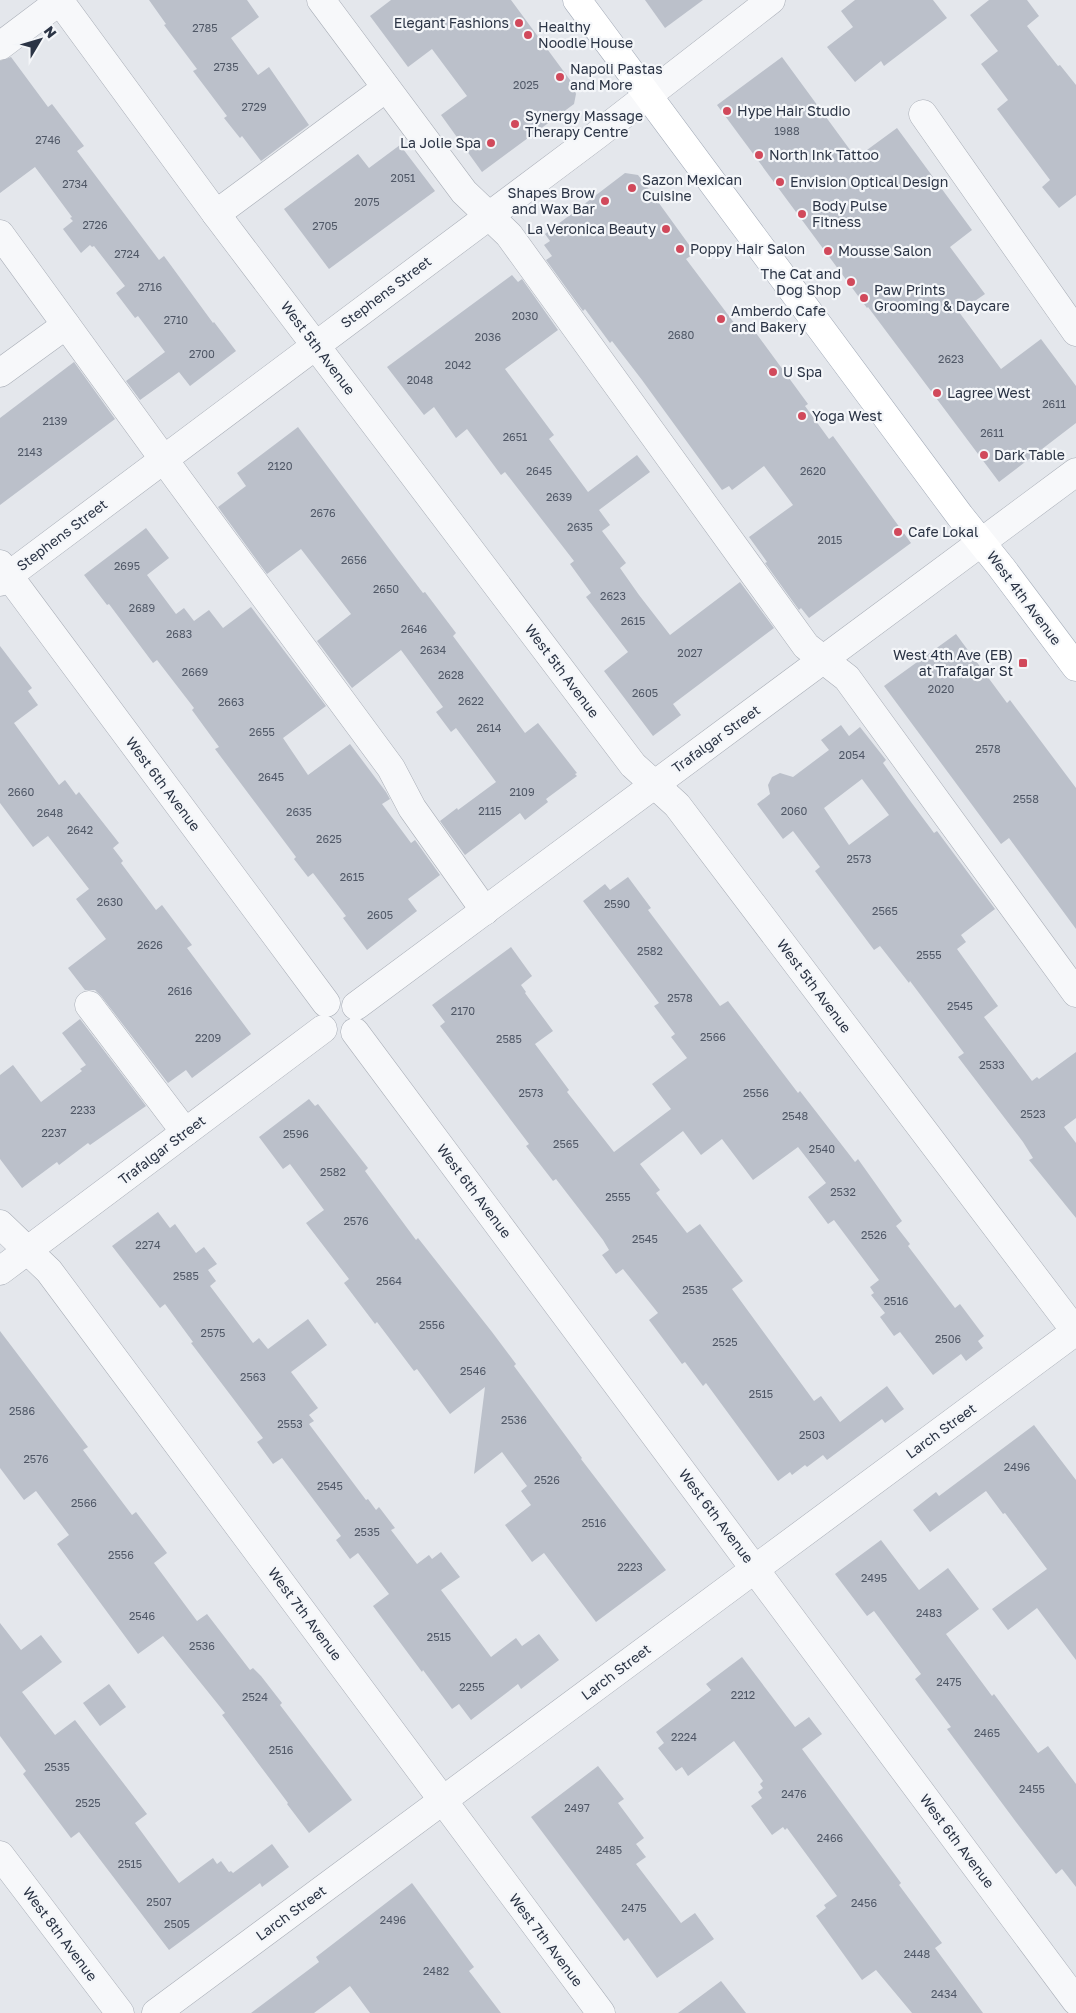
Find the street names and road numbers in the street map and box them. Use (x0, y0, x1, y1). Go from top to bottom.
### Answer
street label: Stephens Street (337, 252, 434, 331)
street label: West 5th Avenue (278, 298, 359, 398)
street label: Stephens Street (13, 495, 110, 574)
street label: West 4th Avenue (984, 547, 1065, 648)
street label: West 5th Avenue (522, 621, 603, 721)
street label: Trafalgar Street (668, 701, 763, 776)
street label: West 6th Avenue (123, 733, 204, 834)
street label: West 5th Avenue (774, 936, 855, 1036)
street label: Trafalgar Street (115, 1111, 209, 1188)
street label: West 6th Avenue (434, 1140, 515, 1241)
street label: Larch Street (902, 1399, 979, 1462)
street label: West 6th Avenue (676, 1465, 757, 1566)
street label: West 7th Avenue (265, 1564, 346, 1664)
street label: Larch Street (578, 1640, 654, 1703)
street label: West 6th Avenue (917, 1790, 998, 1891)
street label: Larch Street (252, 1881, 329, 1944)
street label: West 8th Avenue (20, 1883, 101, 1984)
street label: West 7th Avenue (506, 1890, 587, 1990)

